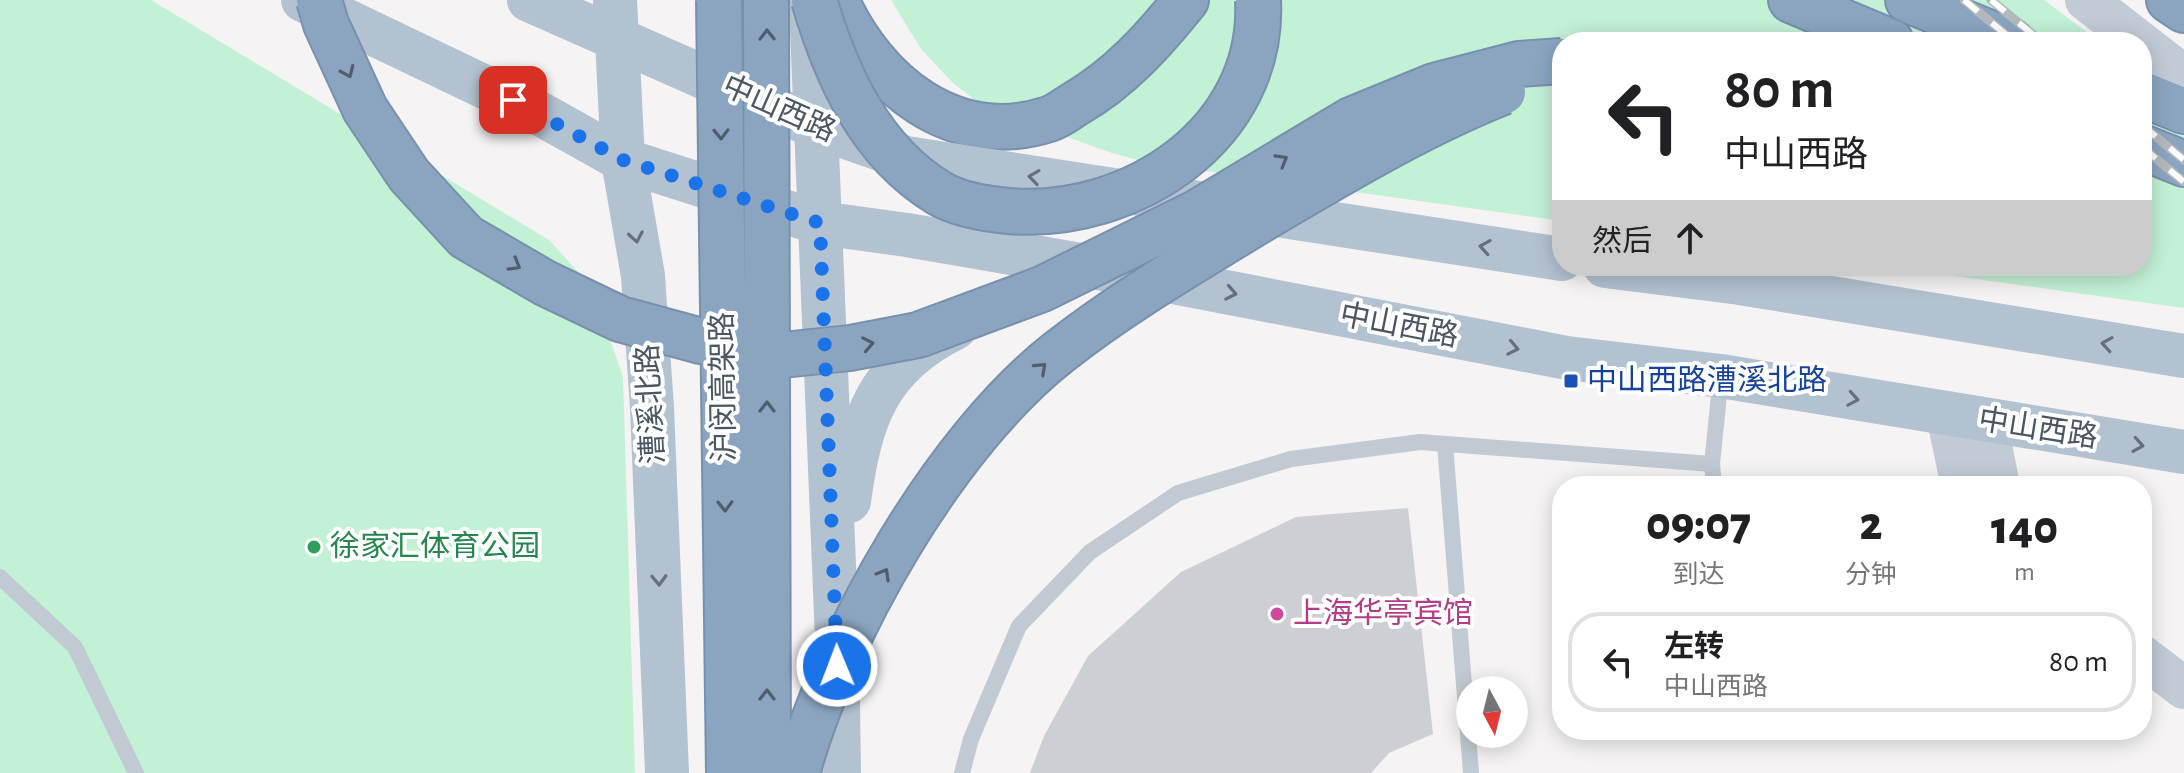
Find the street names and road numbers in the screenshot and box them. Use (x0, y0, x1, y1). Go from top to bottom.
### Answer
street label: 中山西路 (718, 69, 841, 147)
street label: 中山西路 (1337, 298, 1461, 352)
street label: 沪闵高架路 (706, 312, 740, 462)
street label: 漕溪北路 (631, 343, 669, 465)
street label: 中山西路 (1976, 403, 2100, 453)

